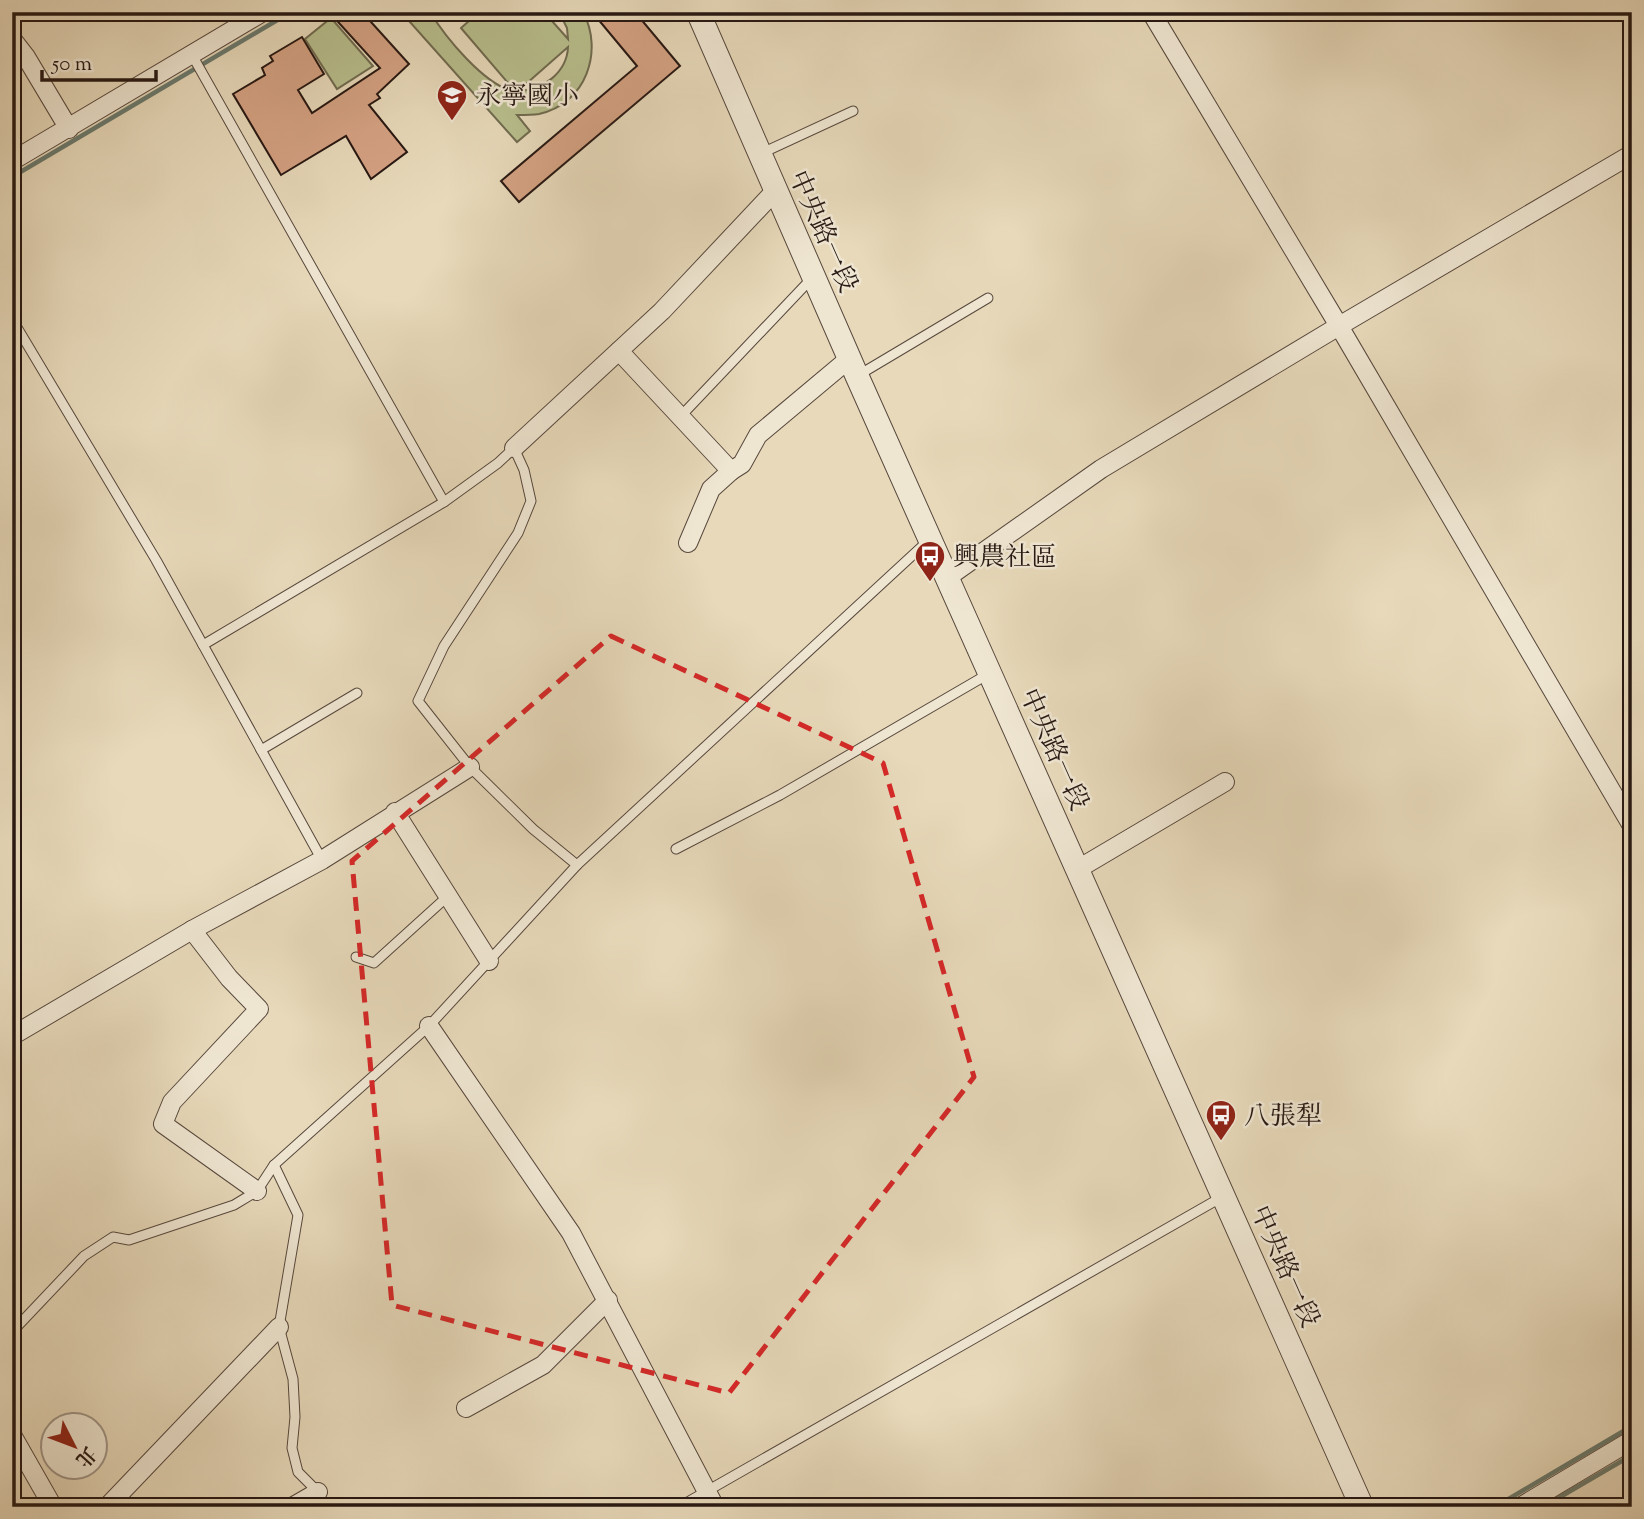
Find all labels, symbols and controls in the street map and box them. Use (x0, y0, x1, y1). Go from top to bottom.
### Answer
scale bar (42, 38, 156, 82)
text: 50 m (51, 50, 92, 80)
school or university icon: 永寧國小 (435, 78, 469, 122)
place label: 永寧國小 (475, 79, 579, 116)
street label: 中央路一段 (778, 165, 865, 299)
bus stop icon: 興農社區 (913, 539, 947, 583)
place label: 興農社區 (953, 540, 1057, 577)
street label: 中央路一段 (1009, 683, 1096, 817)
bus stop icon: 八張犁 (1204, 1098, 1238, 1142)
place label: 八張犁 (1244, 1099, 1322, 1136)
street label: 中央路一段 (1240, 1200, 1327, 1334)
north arrow (38, 1410, 108, 1480)
text: 北 (68, 1440, 101, 1472)

